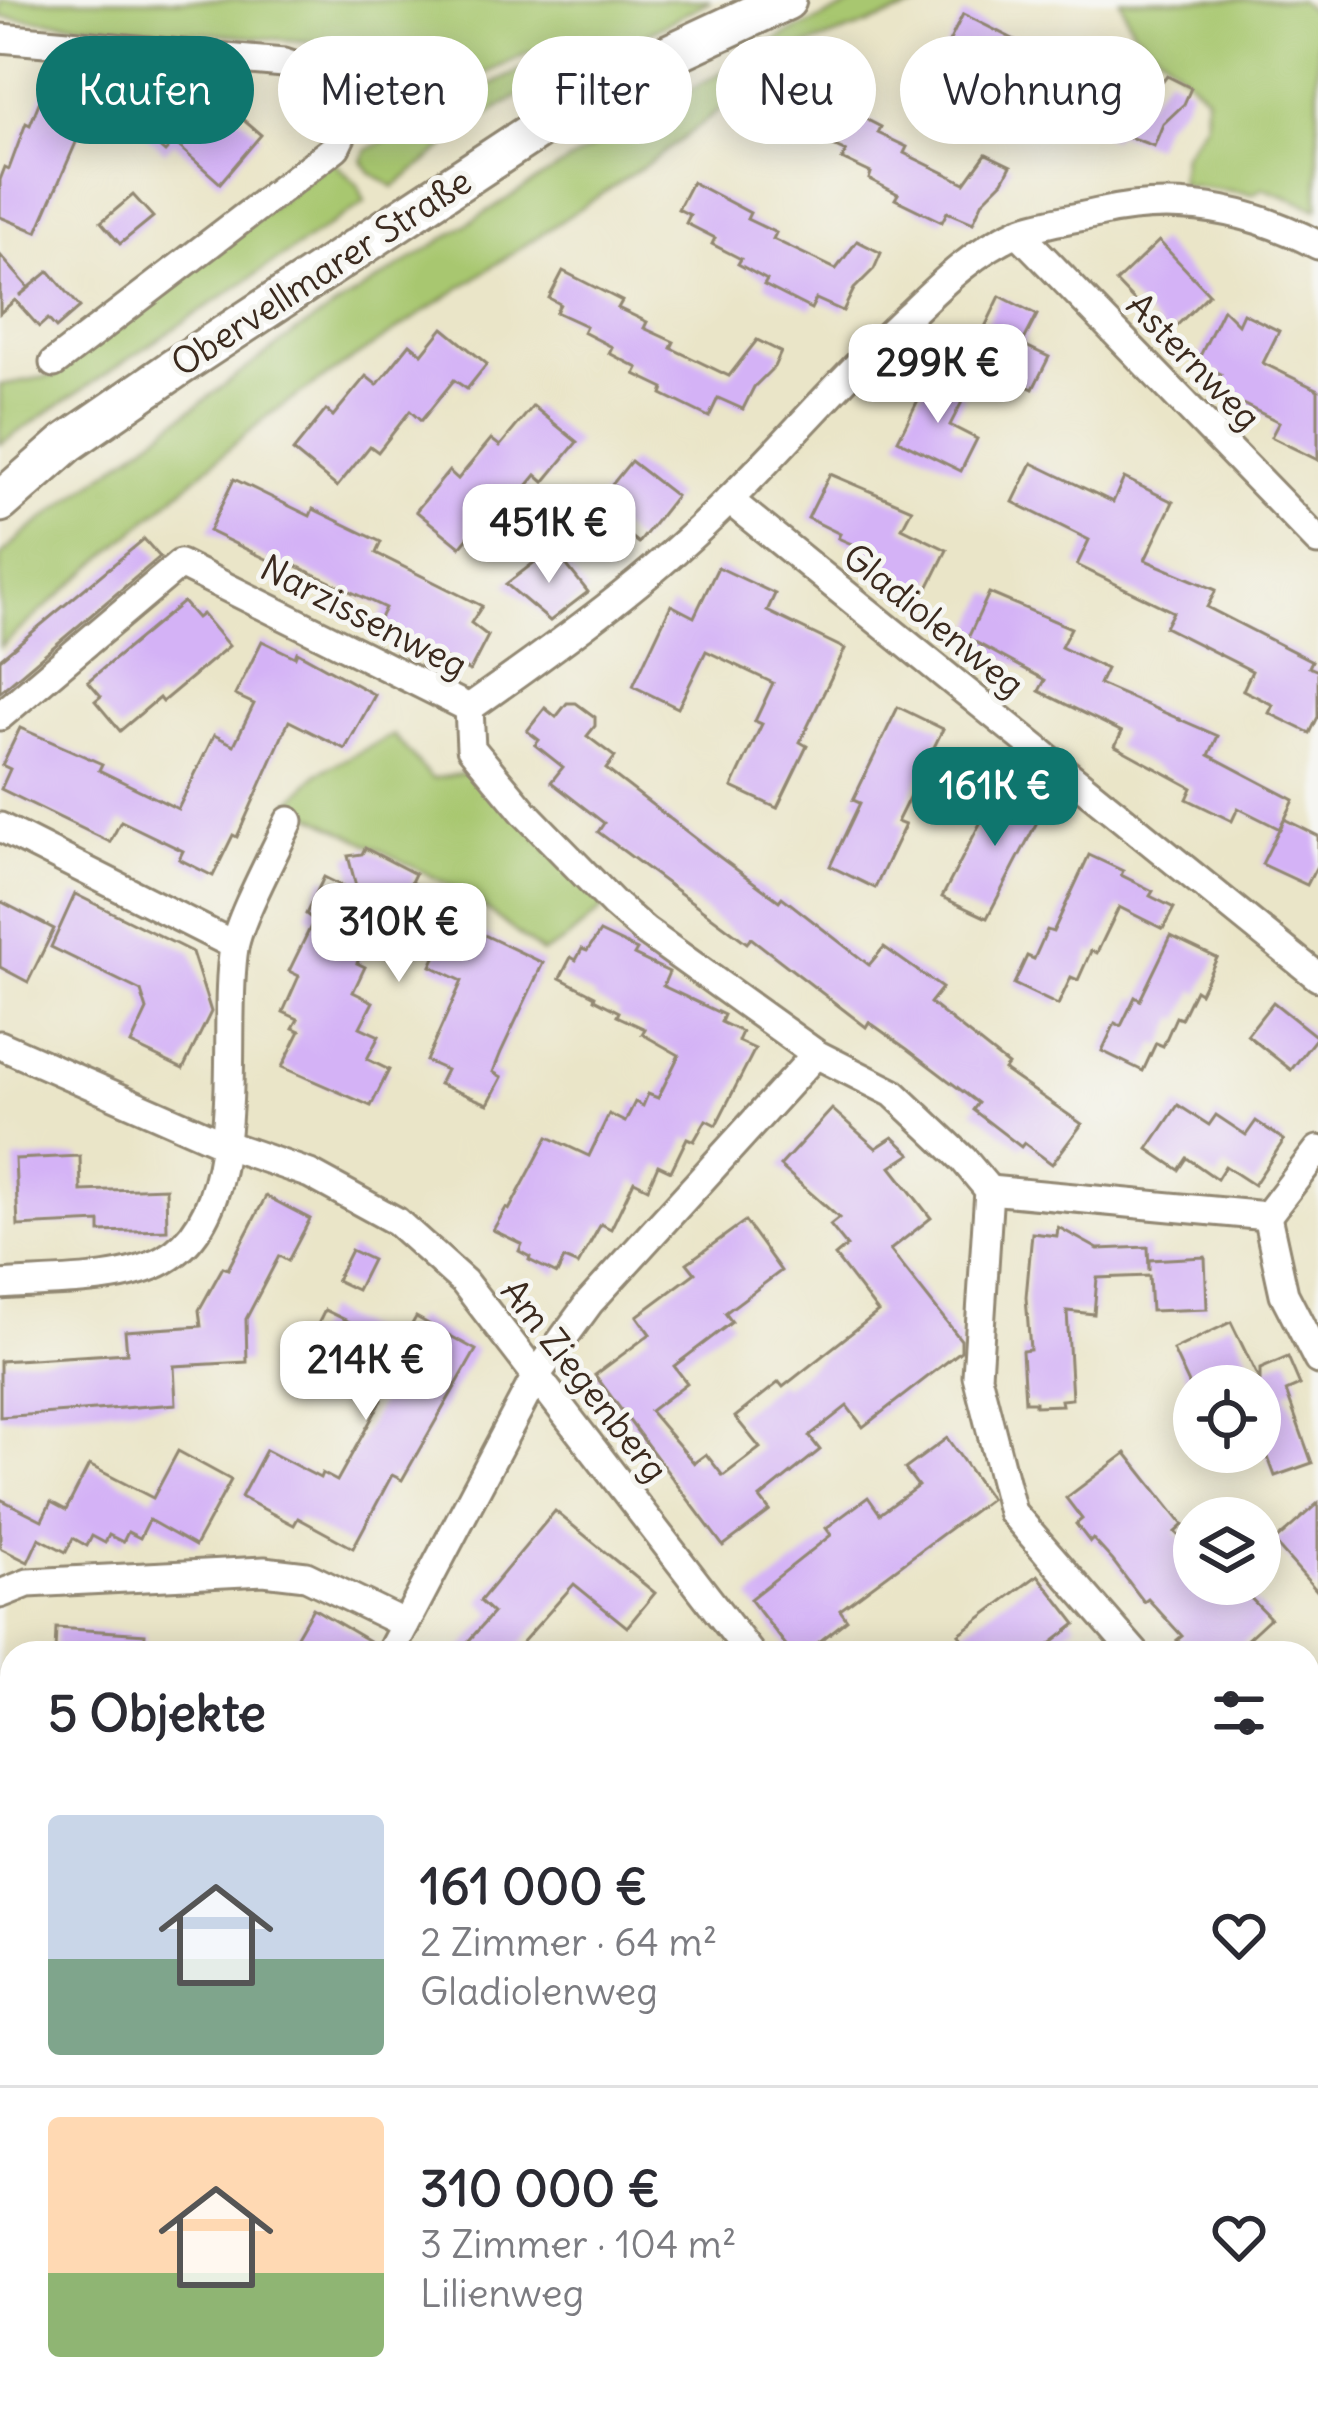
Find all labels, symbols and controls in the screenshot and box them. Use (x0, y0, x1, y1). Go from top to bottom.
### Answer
chip: Kaufen (36, 36, 254, 144)
chip: Mieten (278, 36, 488, 144)
chip: Filter (512, 36, 692, 144)
chip: Neu (716, 36, 876, 144)
chip: Wohnung (900, 36, 1165, 144)
street label: Obervellmarer Straße (163, 159, 480, 386)
street label: Asternweg (1117, 283, 1270, 439)
pin: 299K € (840, 324, 1036, 426)
text: 299K € (876, 338, 1000, 387)
pin: 451K € (451, 484, 647, 586)
text: 451K € (490, 498, 608, 547)
street label: Gladiolenweg (834, 534, 1033, 707)
street label: Narzissenweg (253, 545, 475, 688)
pin: 161K € (897, 747, 1093, 849)
text: 161K € (939, 761, 1051, 810)
pin: 310K € (301, 883, 497, 985)
text: 310K € (338, 897, 460, 946)
street label: Am Ziegenberg (491, 1270, 678, 1491)
pin: 214K € (268, 1321, 464, 1423)
text: 214K € (307, 1335, 425, 1384)
map controls (1173, 1365, 1281, 1605)
button: locate (1173, 1365, 1281, 1473)
button: layers (1173, 1497, 1281, 1605)
icon: filters (1206, 1680, 1272, 1746)
text: 5 Objekte (48, 1681, 266, 1745)
text: 161 000 € (420, 1854, 648, 1918)
icon: home (144, 1863, 288, 2007)
icon: heart (1206, 1902, 1272, 1968)
text: 2 Zimmer · 64 m² (420, 1918, 717, 1967)
text: Gladiolenweg (420, 1967, 658, 2016)
text: 310 000 € (420, 2156, 660, 2220)
icon: home (144, 2165, 288, 2309)
icon: heart (1206, 2204, 1272, 2270)
text: 3 Zimmer · 104 m² (420, 2220, 737, 2269)
text: Lilienweg (420, 2269, 584, 2318)

